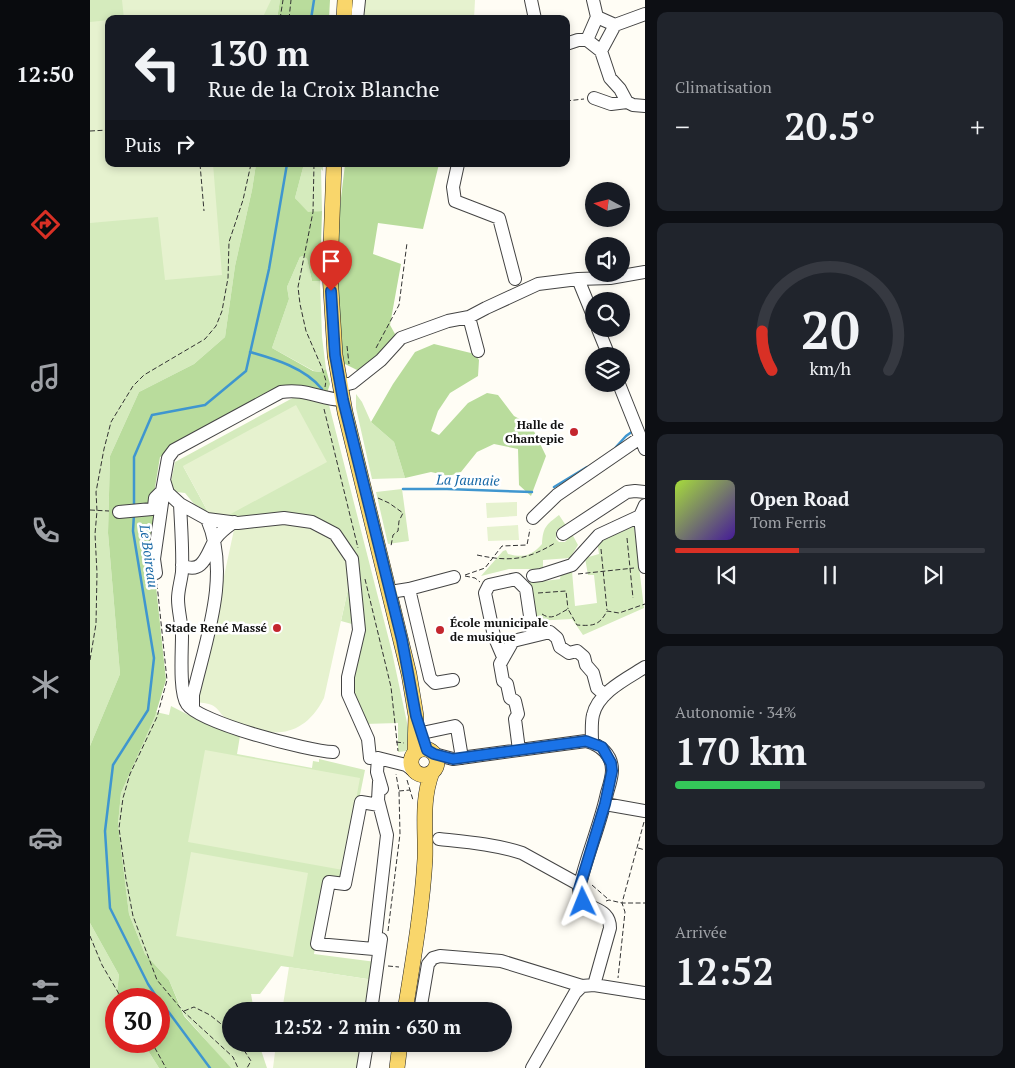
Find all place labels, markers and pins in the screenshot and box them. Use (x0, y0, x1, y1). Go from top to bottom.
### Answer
pin (310, 240, 352, 291)
place label: Halle de Chantepie (505, 417, 565, 446)
marker: Halle de Chantepie (568, 426, 580, 438)
place label: École municipale de musique (450, 615, 549, 644)
place label: Stade René Massé (165, 620, 268, 635)
marker: Stade René Massé (271, 622, 283, 634)
marker: École municipale de musique (434, 624, 446, 636)

